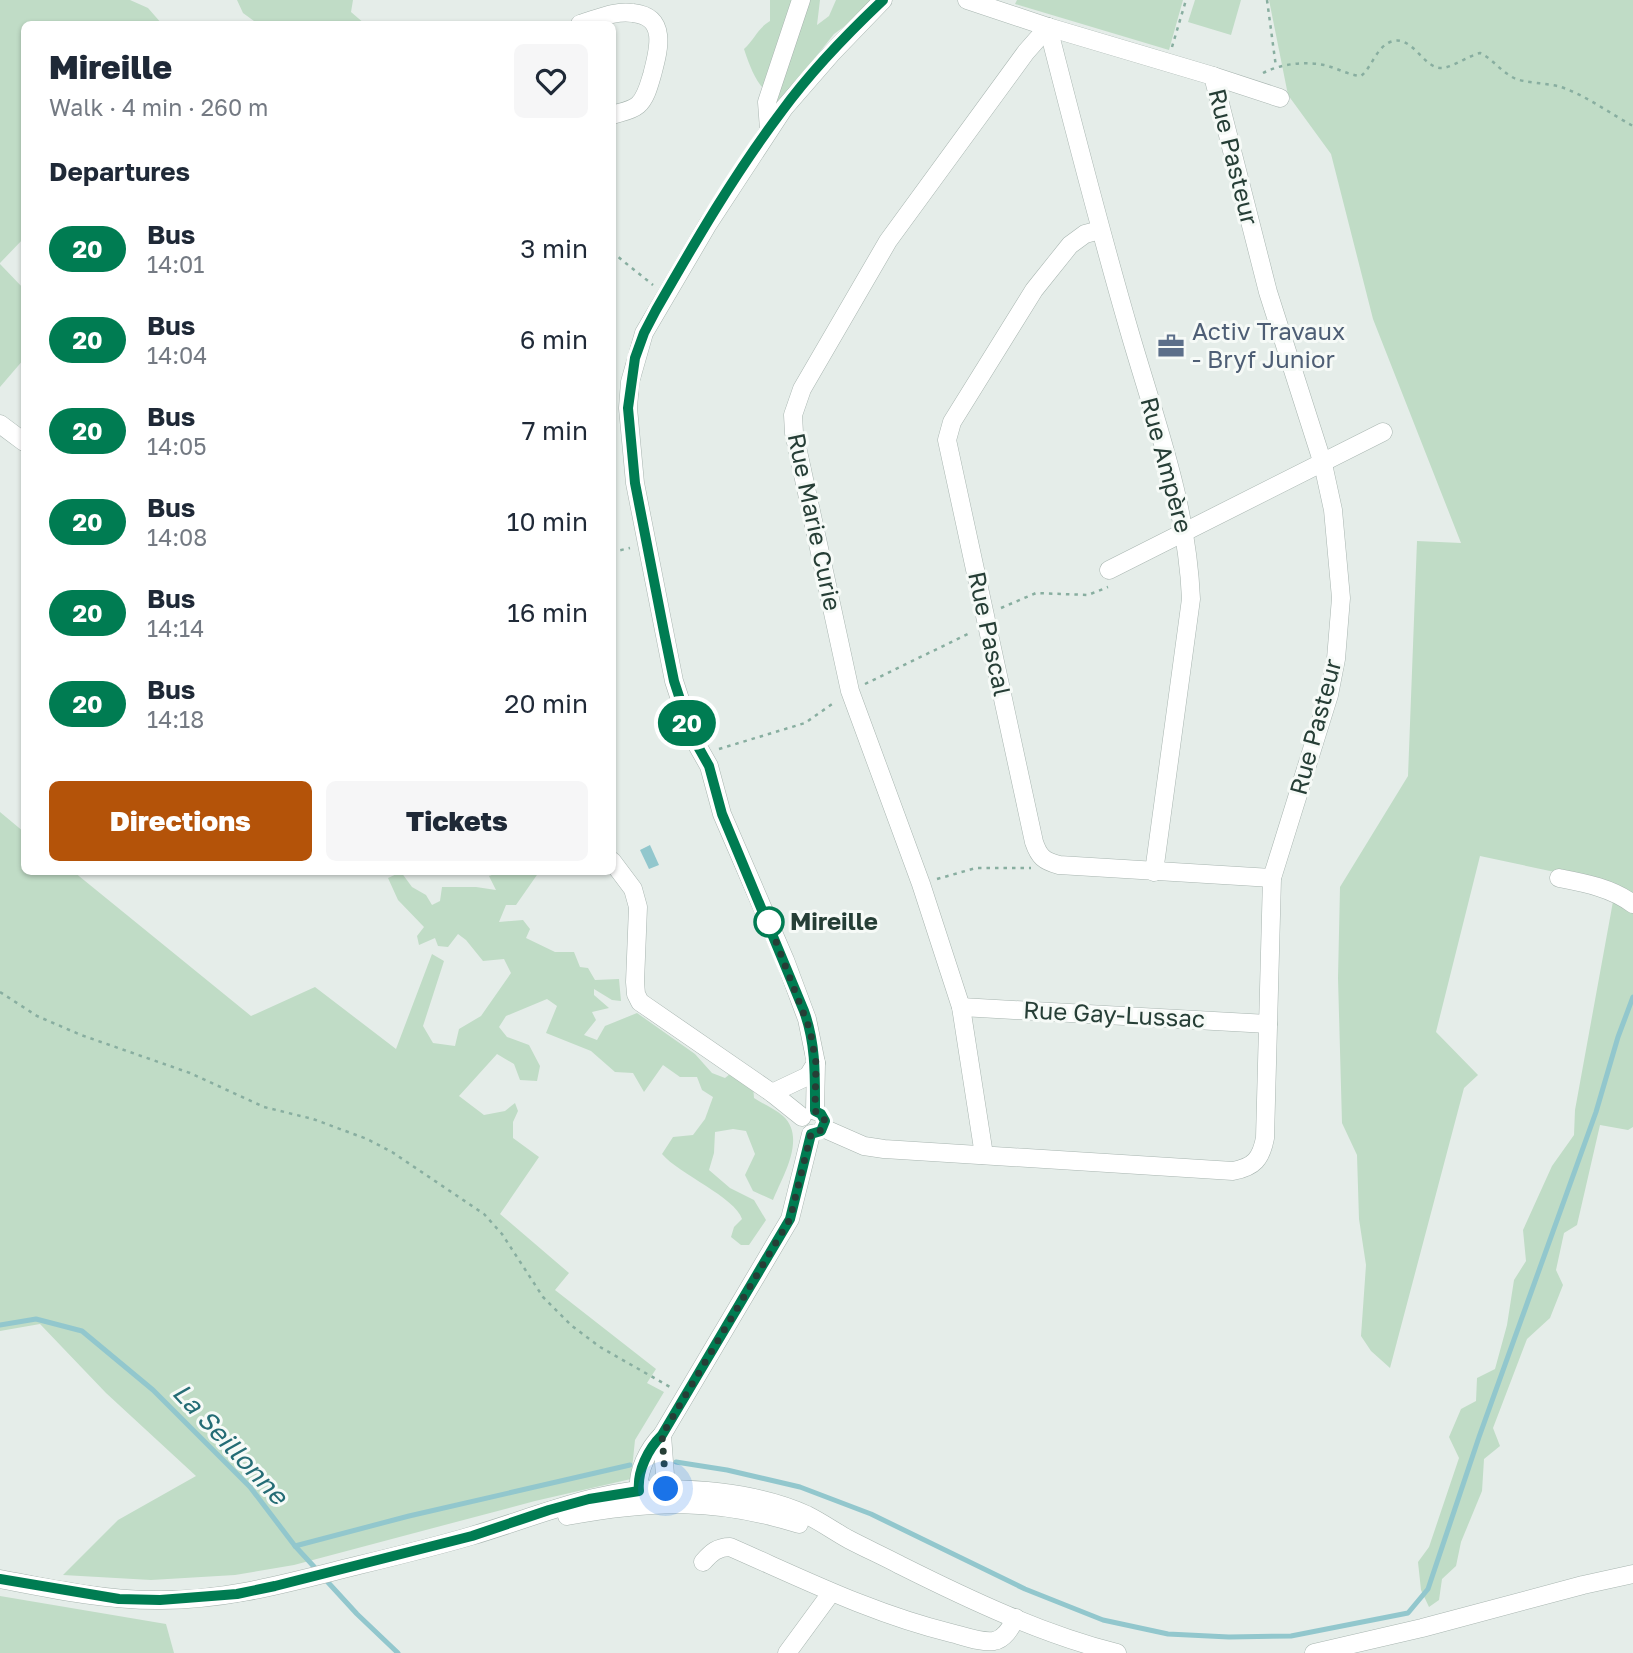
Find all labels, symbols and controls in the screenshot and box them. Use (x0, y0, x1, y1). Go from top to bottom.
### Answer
button: heart (514, 44, 588, 118)
text: Mireille (49, 47, 172, 86)
street label: Rue Pasteur (1204, 85, 1265, 228)
text: Walk · 4 min · 260 m (49, 93, 268, 121)
text: Departures (49, 156, 190, 187)
text: Bus (147, 219, 195, 250)
text: 3 min (520, 233, 588, 264)
text: 20 (72, 234, 103, 263)
text: 14:01 (147, 250, 205, 278)
text: Bus (147, 310, 195, 341)
place label: Activ Travaux - Bryf Junior (1192, 316, 1345, 373)
text: 6 min (520, 324, 588, 355)
text: 20 (72, 325, 103, 354)
office icon: Activ Travaux - Bryf Junior (1156, 331, 1186, 361)
text: 14:04 (147, 341, 207, 369)
street label: Rue Ampère (1135, 394, 1199, 536)
text: Bus (147, 401, 195, 432)
text: 7 min (522, 415, 588, 446)
text: 20 (72, 416, 103, 445)
street label: Rue Marie Curie (782, 430, 848, 613)
text: 14:05 (147, 432, 207, 460)
text: Bus (147, 492, 195, 523)
text: 10 min (507, 506, 588, 537)
text: 20 (72, 507, 103, 536)
text: 14:08 (147, 523, 207, 551)
street label: Rue Pascal (963, 569, 1018, 699)
text: Bus (147, 583, 195, 614)
text: 16 min (507, 597, 588, 628)
text: 20 (72, 598, 103, 627)
text: 14:14 (147, 614, 204, 642)
street label: Rue Pasteur (1282, 656, 1347, 798)
text: Bus (147, 674, 195, 705)
text: 20 min (504, 688, 588, 719)
text: 20 (72, 689, 103, 718)
line badge: 20 (656, 700, 718, 746)
text: 14:18 (147, 705, 204, 733)
text: 20 (672, 708, 702, 737)
button: Directions (49, 781, 312, 861)
button: Tickets (326, 781, 588, 861)
place label: Mireille (790, 906, 878, 935)
marker: Mireille (754, 907, 784, 937)
street label: Rue Gay-Lussac (1022, 994, 1206, 1033)
water label: La Seillonne (167, 1377, 296, 1512)
your location (648, 1471, 683, 1506)

